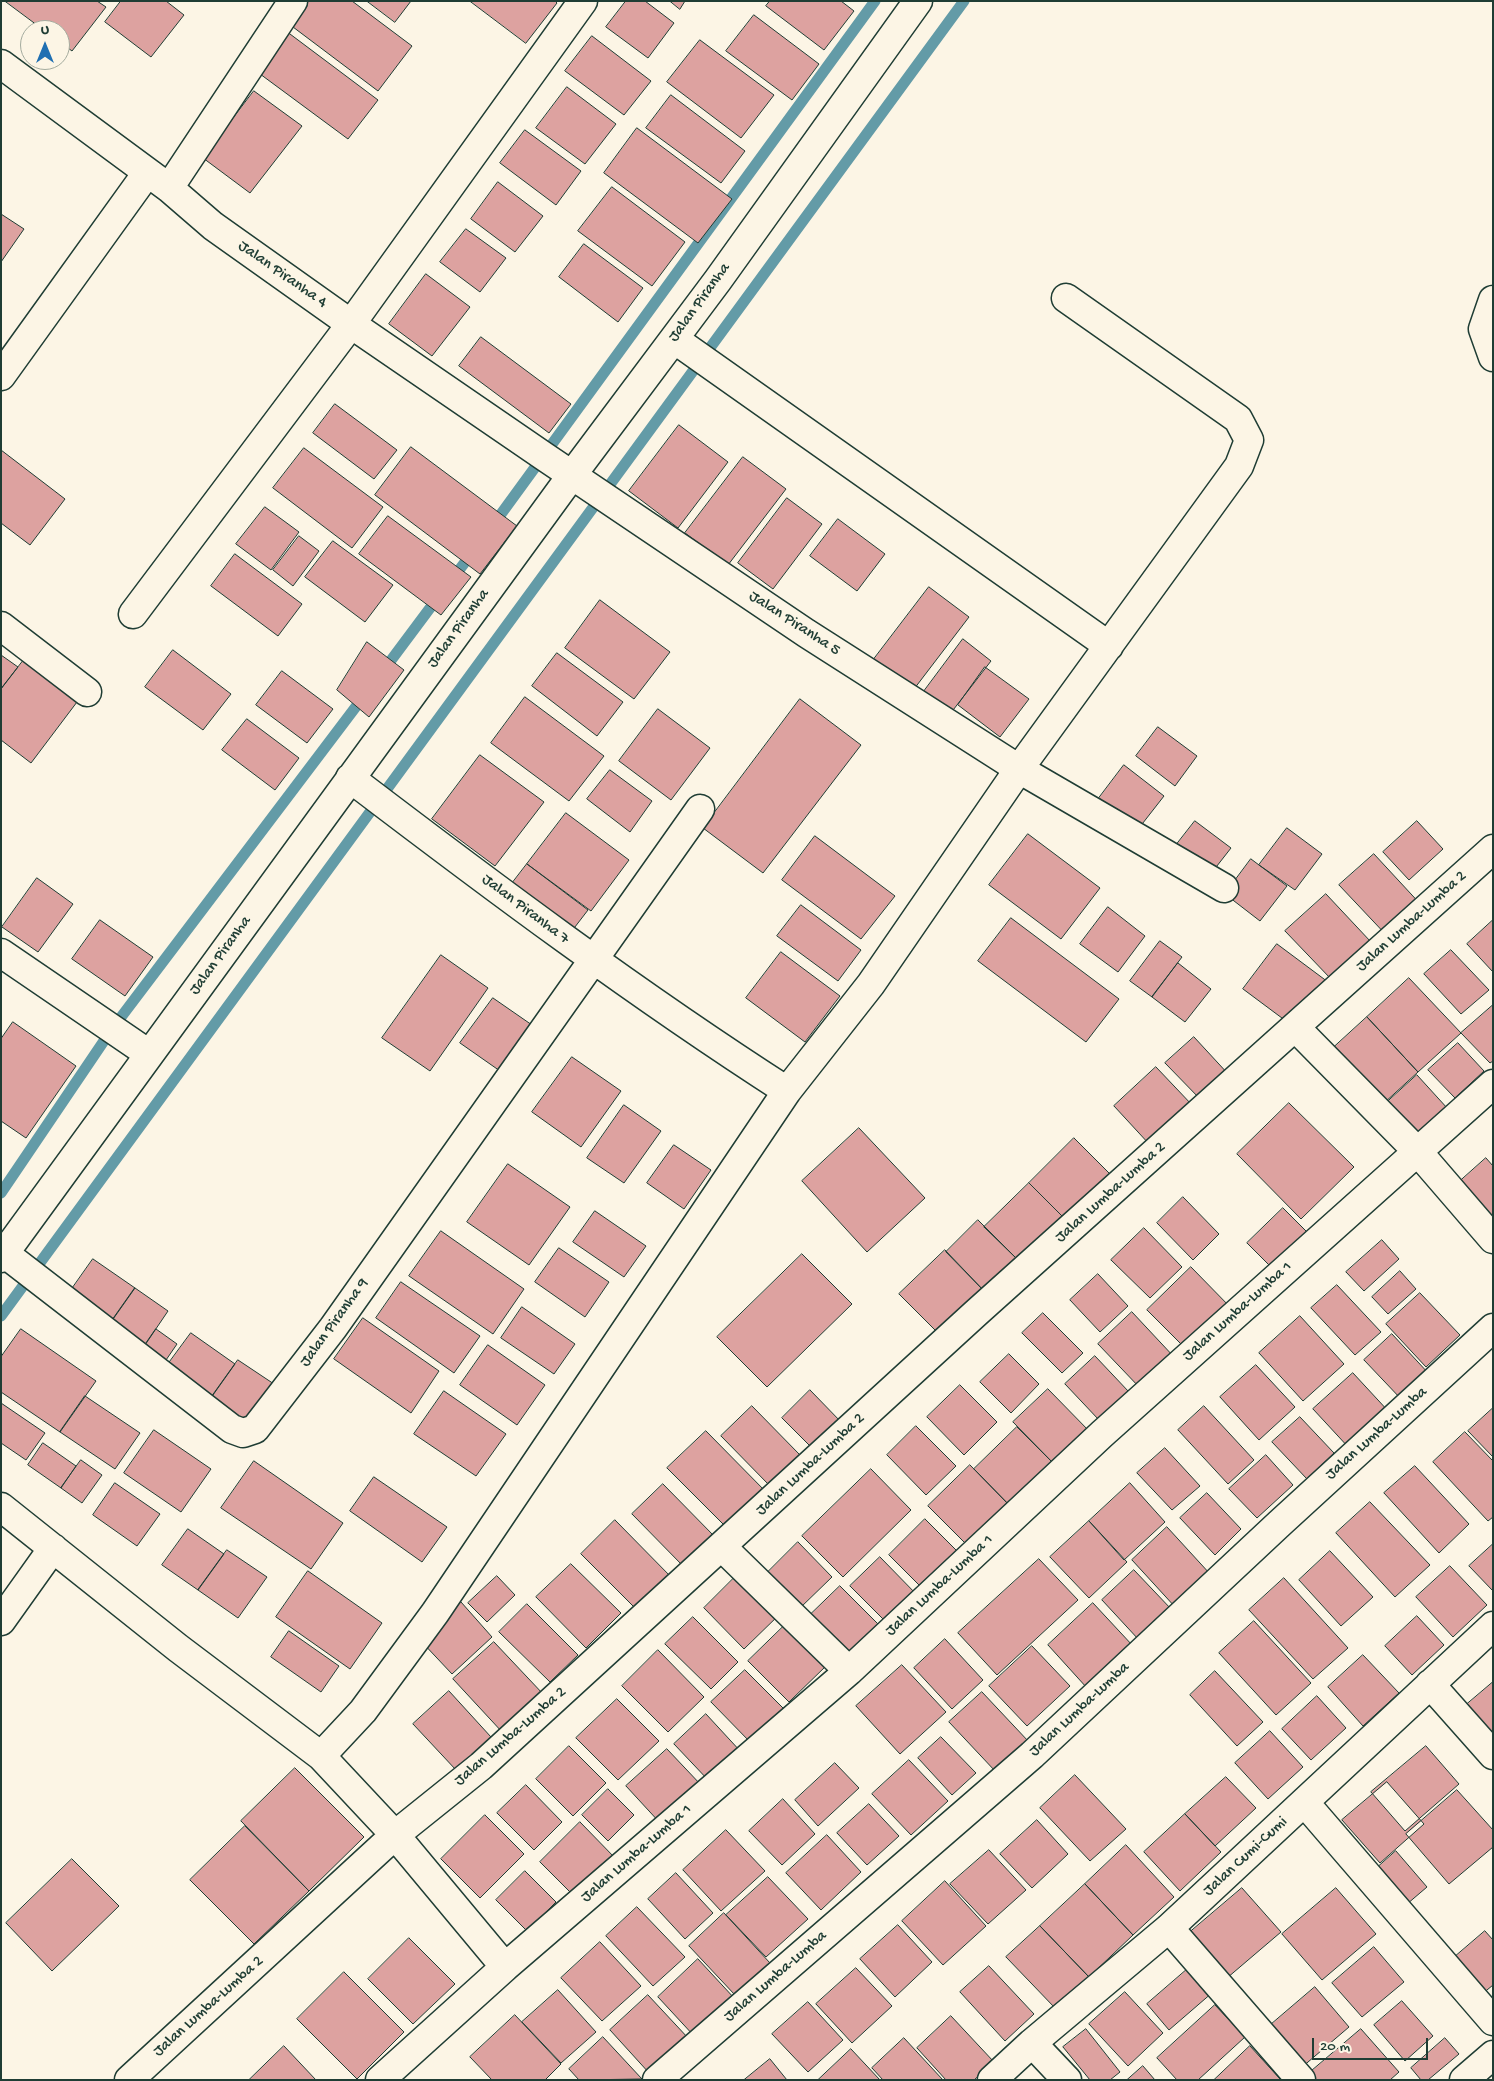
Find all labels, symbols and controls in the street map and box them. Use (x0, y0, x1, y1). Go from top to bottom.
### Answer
north arrow (20, 20, 70, 70)
text: U (41, 22, 49, 39)
street label: Jalan Piranha 4 (234, 237, 330, 313)
street label: Jalan Piranha (665, 260, 735, 346)
street label: Jalan Piranha (424, 586, 494, 672)
street label: Jalan Piranha 5 (745, 587, 843, 661)
street label: Jalan Lumba-Lumba 2 (1353, 867, 1471, 977)
street label: Jalan Piranha 7 (477, 871, 573, 949)
street label: Jalan Piranha (186, 913, 256, 999)
street label: Jalan Lumba-Lumba 2 (1052, 1138, 1170, 1248)
street label: Jalan Lumba-Lumba 1 (1179, 1258, 1297, 1366)
street label: Jalan Piranha 9 (296, 1275, 374, 1371)
street label: Jalan Lumba-Lumba (1322, 1383, 1432, 1485)
street label: Jalan Lumba-Lumba 2 (753, 1410, 869, 1520)
street label: Jalan Lumba-Lumba 1 (882, 1531, 998, 1641)
street label: Jalan Lumba-Lumba (1026, 1659, 1134, 1761)
street label: Jalan Lumba-Lumba 2 (451, 1683, 571, 1791)
street label: Jalan Lumba-Lumba 1 (578, 1801, 696, 1907)
street label: Jalan Cumi-Cumi (1200, 1813, 1292, 1901)
street label: Jalan Lumba-Lumba (721, 1927, 831, 2027)
street label: Jalan Lumba-Lumba 2 (150, 1952, 268, 2062)
scale bar (1314, 2028, 1430, 2060)
text: 20 m (1320, 2038, 1350, 2056)

